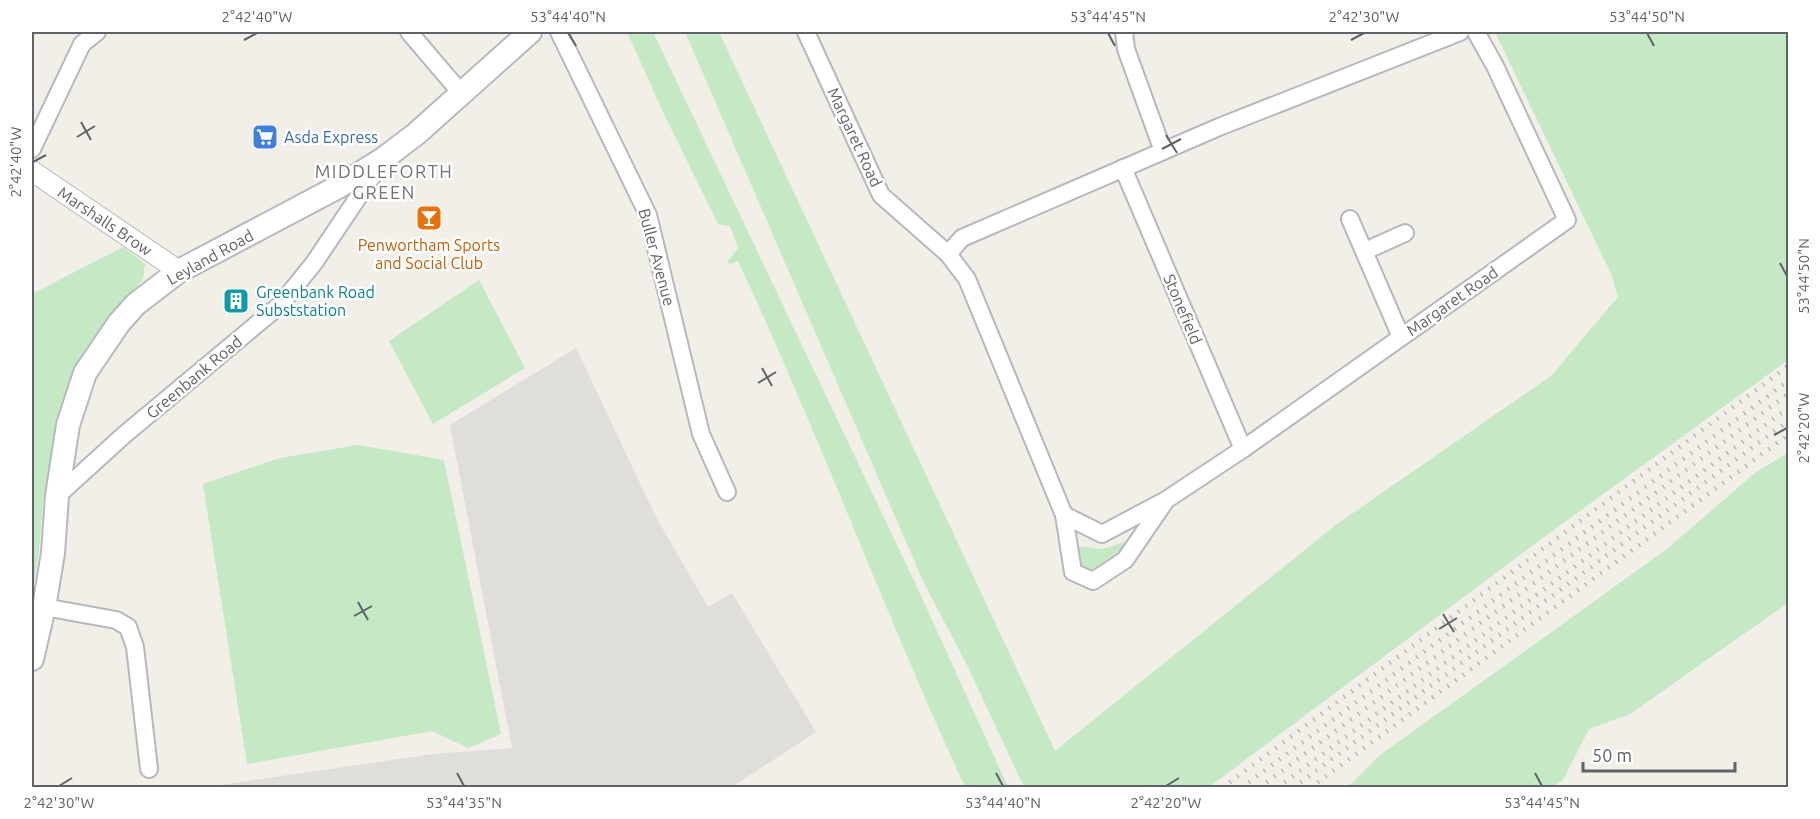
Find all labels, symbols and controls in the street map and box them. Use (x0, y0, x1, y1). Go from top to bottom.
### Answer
text: 2°42'40"W (222, 8, 293, 25)
text: 53°44'40"N (530, 8, 606, 25)
text: 53°44'45"N (1070, 8, 1146, 25)
text: 2°42'30"W (1329, 8, 1400, 25)
text: 53°44'50"N (1609, 8, 1685, 25)
street label: Margaret Road (824, 85, 886, 189)
supermarket icon: Asda Express (250, 122, 280, 152)
text: 2°42'40"W (7, 126, 24, 197)
place label: Asda Express (284, 128, 378, 146)
district label: MIDDLEFORTH GREEN (315, 161, 453, 202)
street label: Marshalls Brow (55, 183, 156, 259)
bar icon: Penwortham Sports and Social Club (414, 203, 444, 233)
street label: Buller Avenue (635, 206, 679, 308)
street label: Leyland Road (164, 226, 256, 288)
place label: Penwortham Sports and Social Club (358, 236, 500, 272)
text: 53°44'50"N (1795, 238, 1812, 314)
street label: Margaret Road (1403, 263, 1501, 339)
street label: Stonefield (1160, 271, 1206, 347)
place label: Greenbank Road Subststation (256, 283, 375, 319)
building icon: Greenbank Road Subststation (221, 286, 251, 316)
street label: Greenbank Road (143, 332, 245, 422)
text: 2°42'20"W (1795, 392, 1812, 463)
scale bar (1583, 735, 1734, 773)
text: 50 m (1592, 745, 1632, 765)
text: 2°42'30"W (24, 794, 95, 811)
text: 53°44'35"N (426, 794, 502, 811)
text: 53°44'40"N (965, 794, 1041, 811)
text: 2°42'20"W (1131, 794, 1202, 811)
text: 53°44'45"N (1504, 794, 1580, 811)

